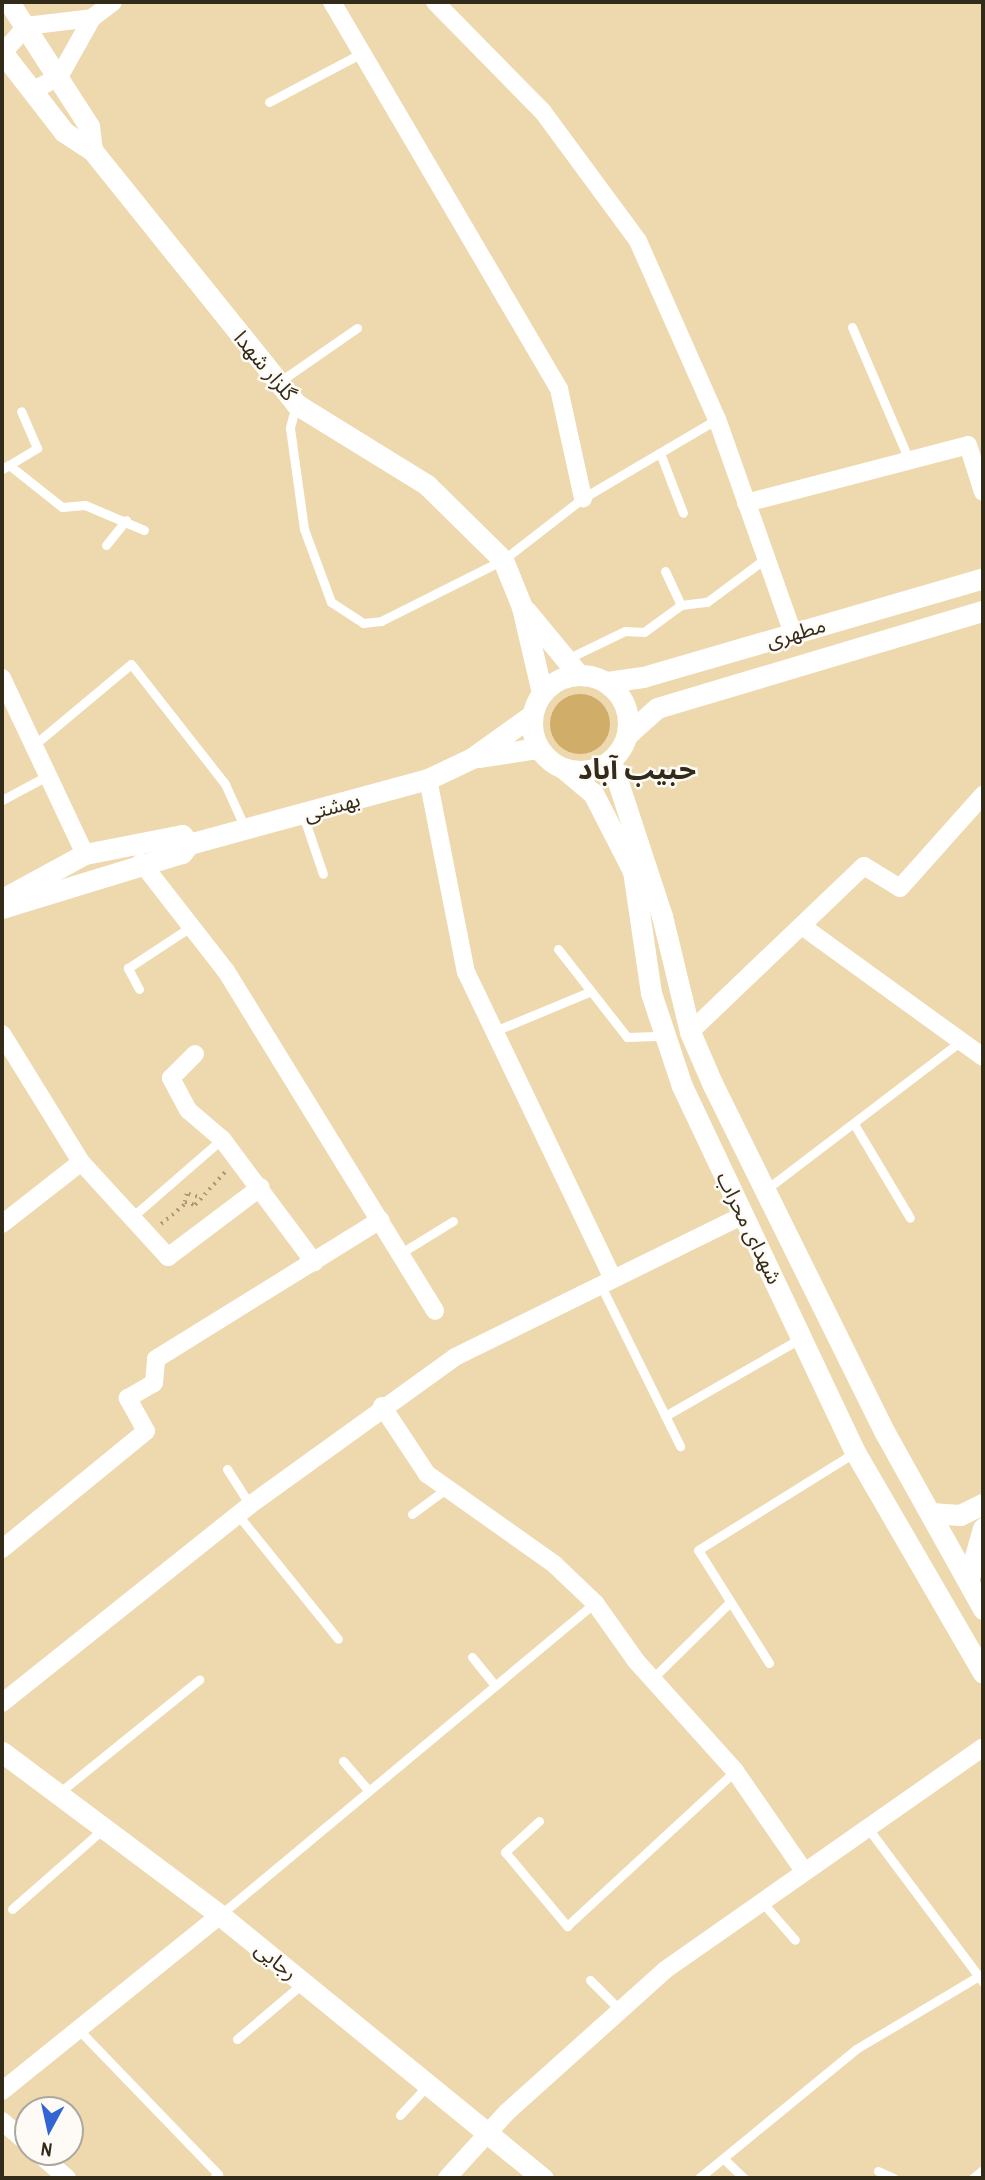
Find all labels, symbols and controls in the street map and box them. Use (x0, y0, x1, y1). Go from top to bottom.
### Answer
street label: گلزار شهدا (229, 326, 301, 406)
street label: مطهری (763, 613, 829, 653)
district label: حبیب آباد (578, 752, 696, 786)
street label: بهشتی (301, 787, 363, 827)
street label: شهدای محراب (711, 1168, 787, 1288)
street label: رجایی (250, 1936, 302, 1986)
north arrow (14, 2096, 84, 2166)
text: N (39, 2136, 54, 2163)

